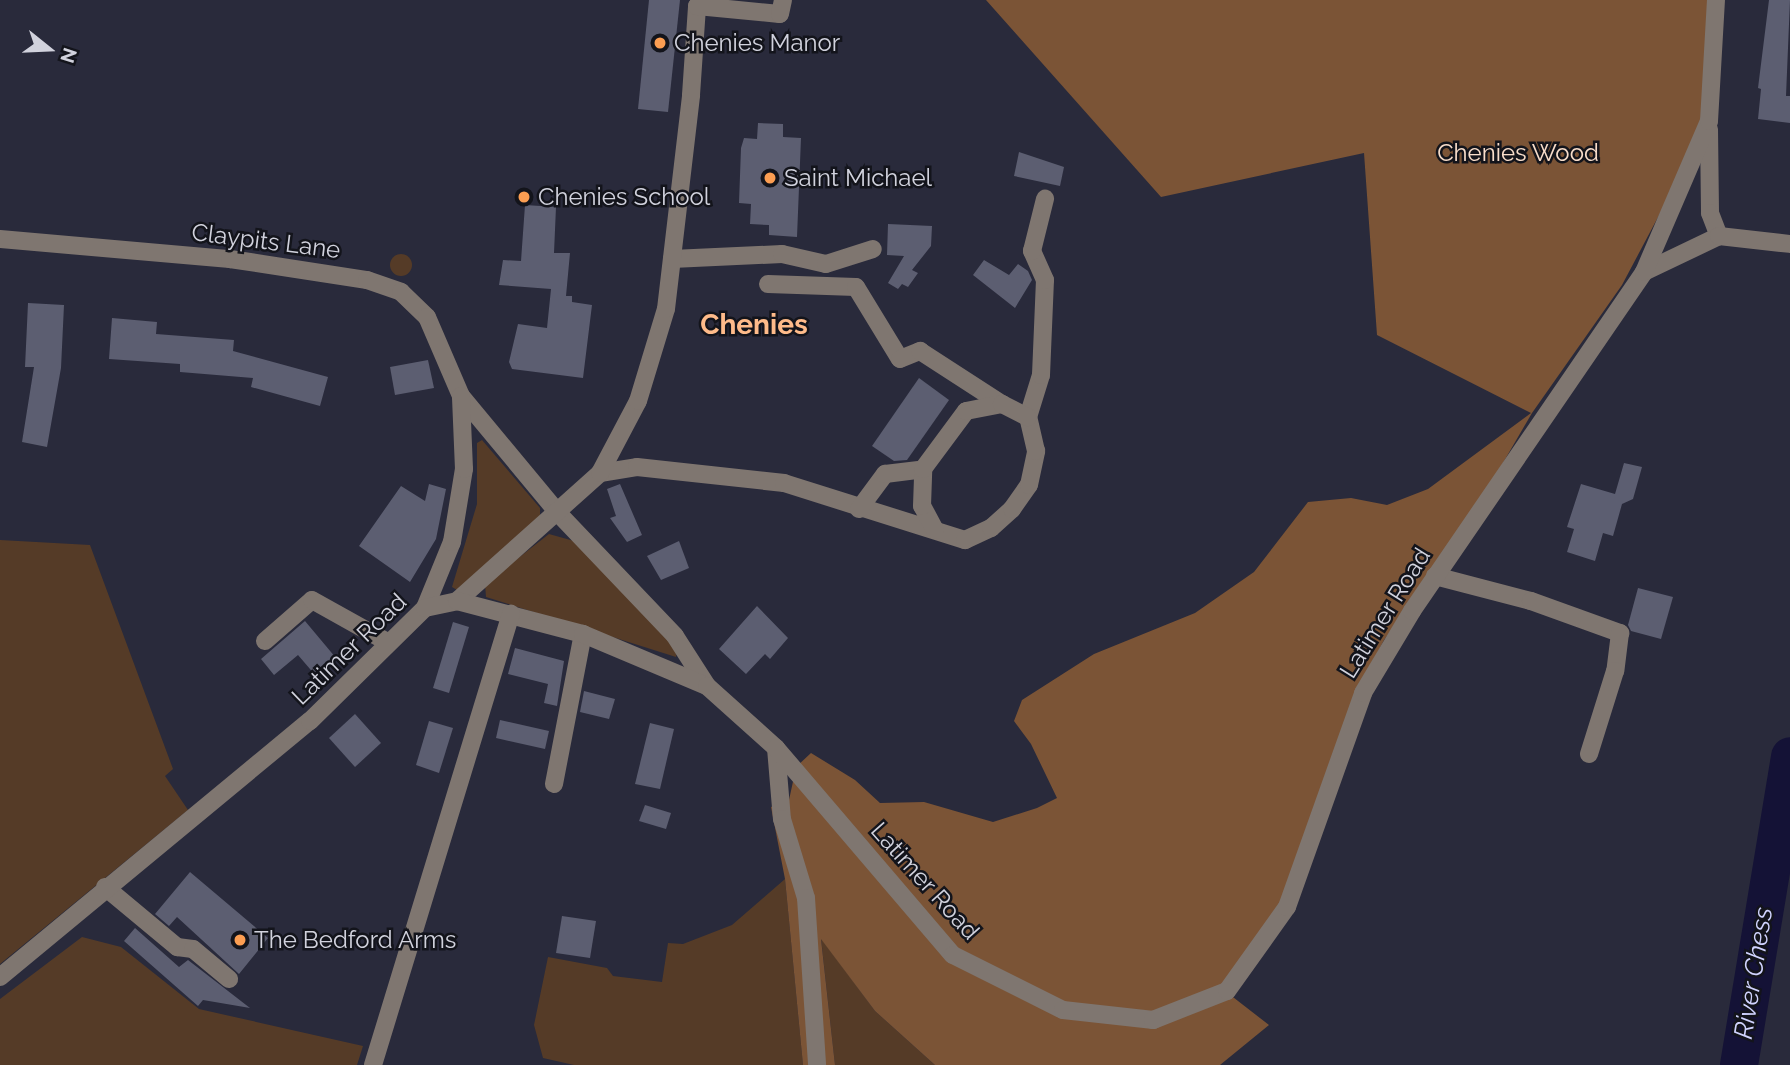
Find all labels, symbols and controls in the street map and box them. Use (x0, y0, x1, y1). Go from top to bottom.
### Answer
north arrow (14, 14, 84, 84)
place label: Chenies Manor (674, 29, 840, 57)
marker: Chenies Manor (652, 35, 668, 51)
text: N (56, 45, 82, 66)
park label: Chenies Wood (1437, 139, 1599, 167)
place label: Saint Michael (784, 164, 932, 192)
marker: Saint Michael (762, 170, 778, 186)
place label: Chenies School (538, 183, 710, 211)
marker: Chenies School (516, 189, 532, 205)
street label: Claypits Lane (190, 218, 342, 264)
district label: Chenies (700, 308, 808, 342)
street label: Latimer Road (1333, 542, 1437, 684)
street label: Latimer Road (286, 587, 412, 711)
street label: Latimer Road (865, 816, 985, 946)
water label: River Chess (1728, 905, 1780, 1041)
place label: The Bedford Arms (254, 926, 457, 954)
marker: The Bedford Arms (232, 932, 248, 948)

